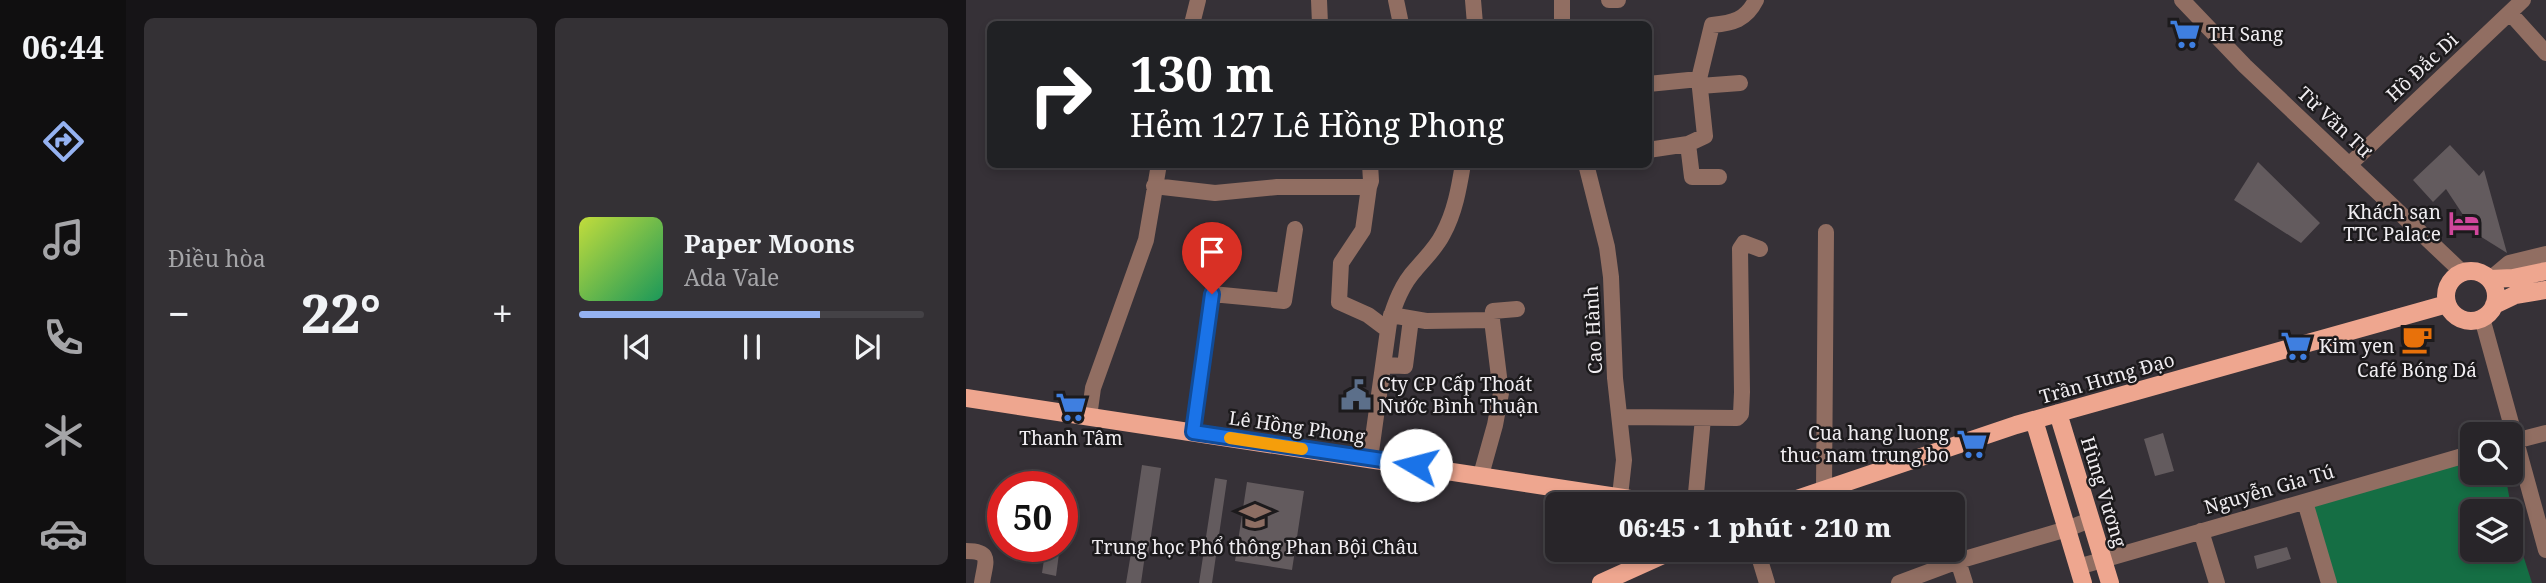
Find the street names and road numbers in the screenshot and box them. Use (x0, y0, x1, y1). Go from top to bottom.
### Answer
street label: Hồ Đắc Di (2380, 27, 2464, 107)
street label: Từ Văn Tư (2292, 81, 2379, 164)
street label: Cao Hành (1578, 285, 1608, 375)
street label: Trần Hưng Đạo (2036, 346, 2178, 410)
street label: Lê Hồng Phong (1227, 405, 1367, 449)
street label: Hùng Vương (2075, 433, 2133, 551)
street label: Nguyễn Gia Tú (2201, 458, 2337, 520)

